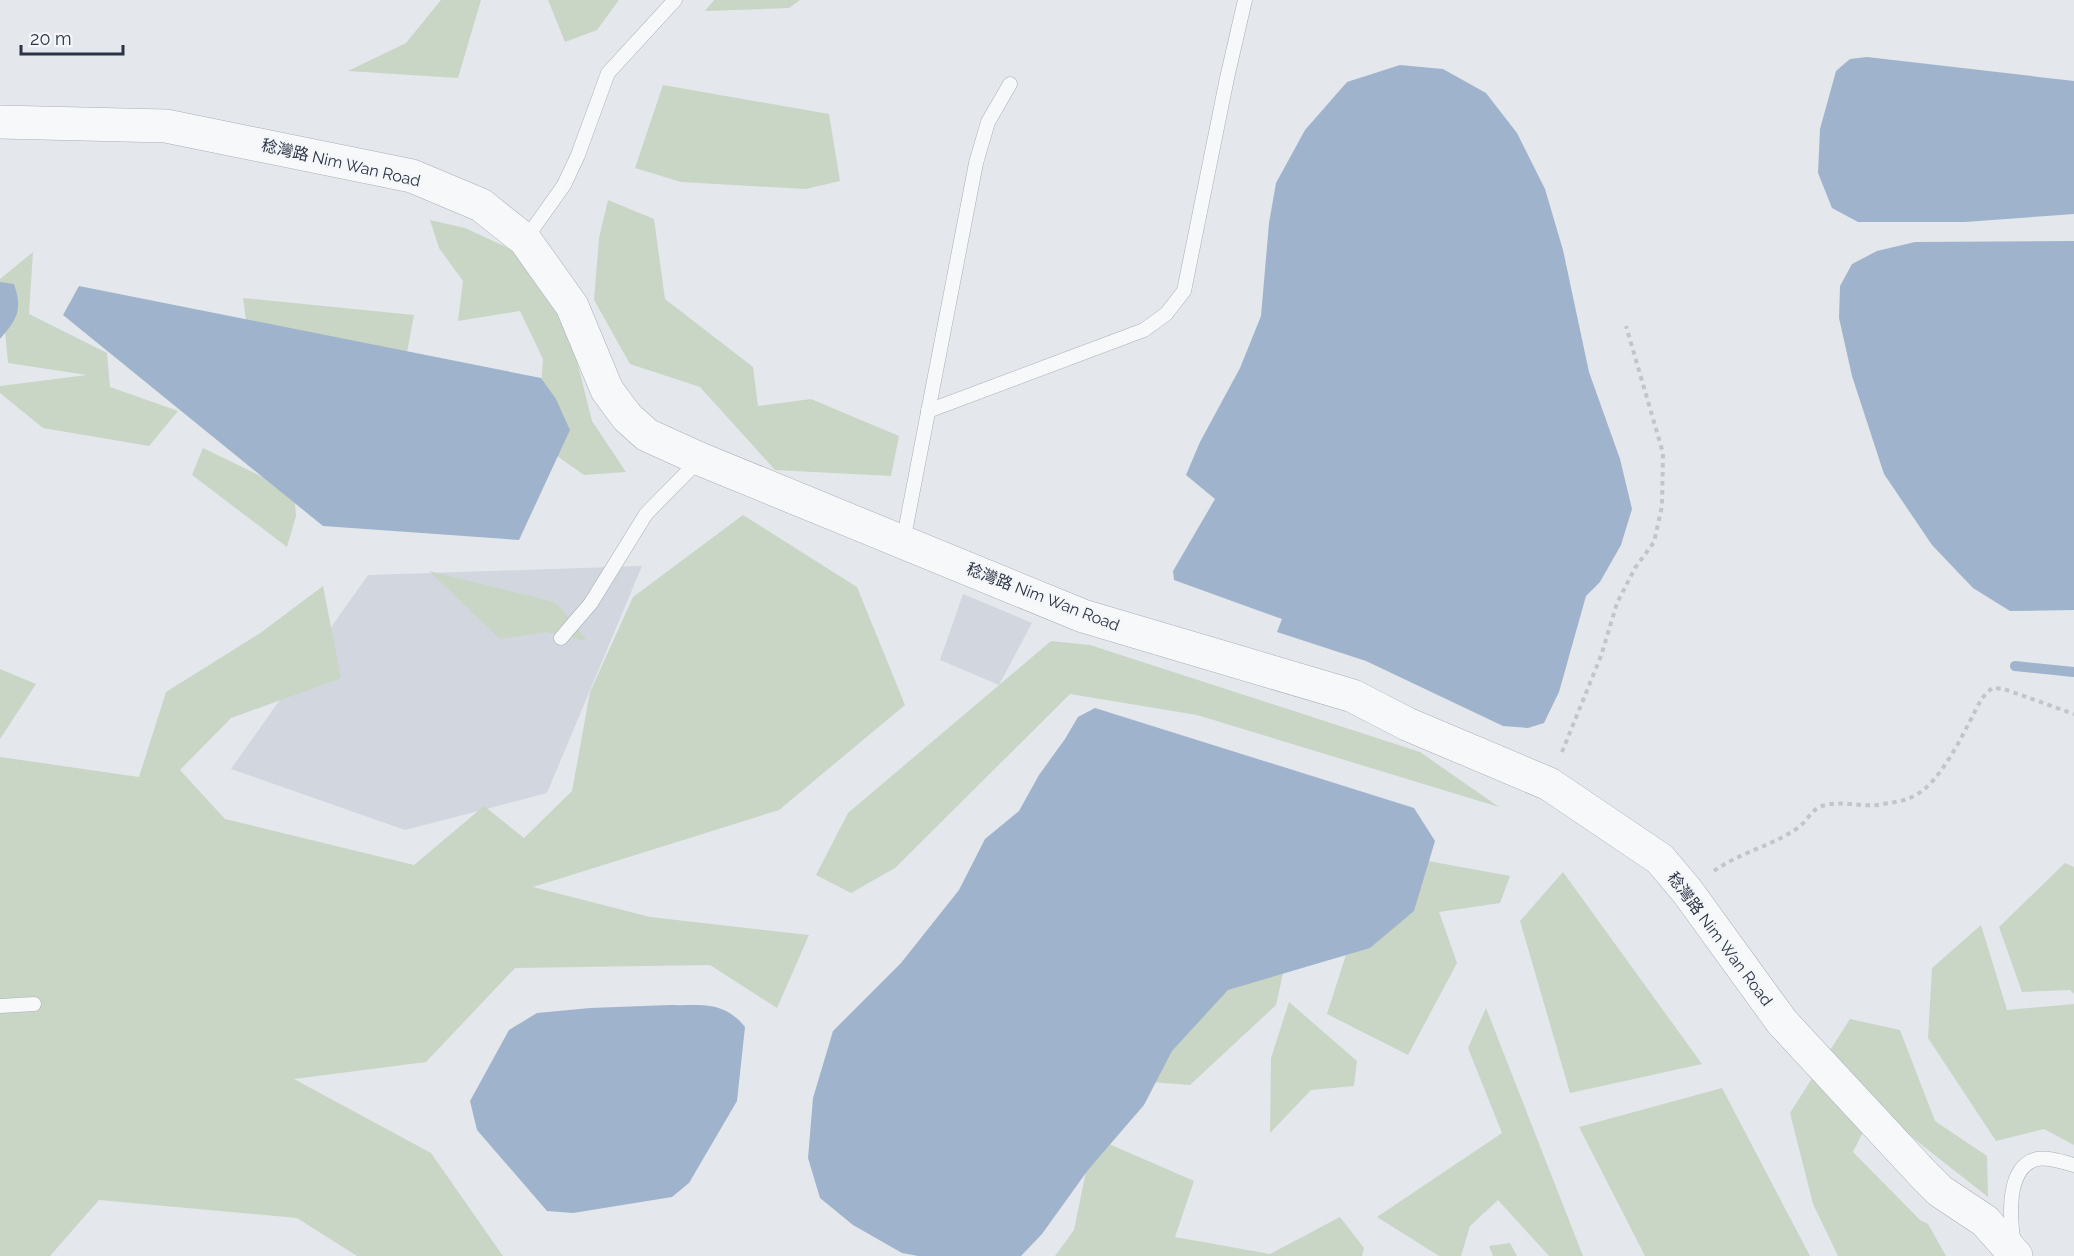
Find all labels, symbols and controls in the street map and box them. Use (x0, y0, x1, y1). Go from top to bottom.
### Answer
scale bar (21, 18, 123, 56)
text: 20 m (30, 28, 72, 49)
street label: 稔灣路 Nim Wan Road (260, 135, 422, 191)
street label: 稔灣路 Nim Wan Road (964, 559, 1122, 635)
street label: 稔灣路 Nim Wan Road (1664, 868, 1777, 1010)

